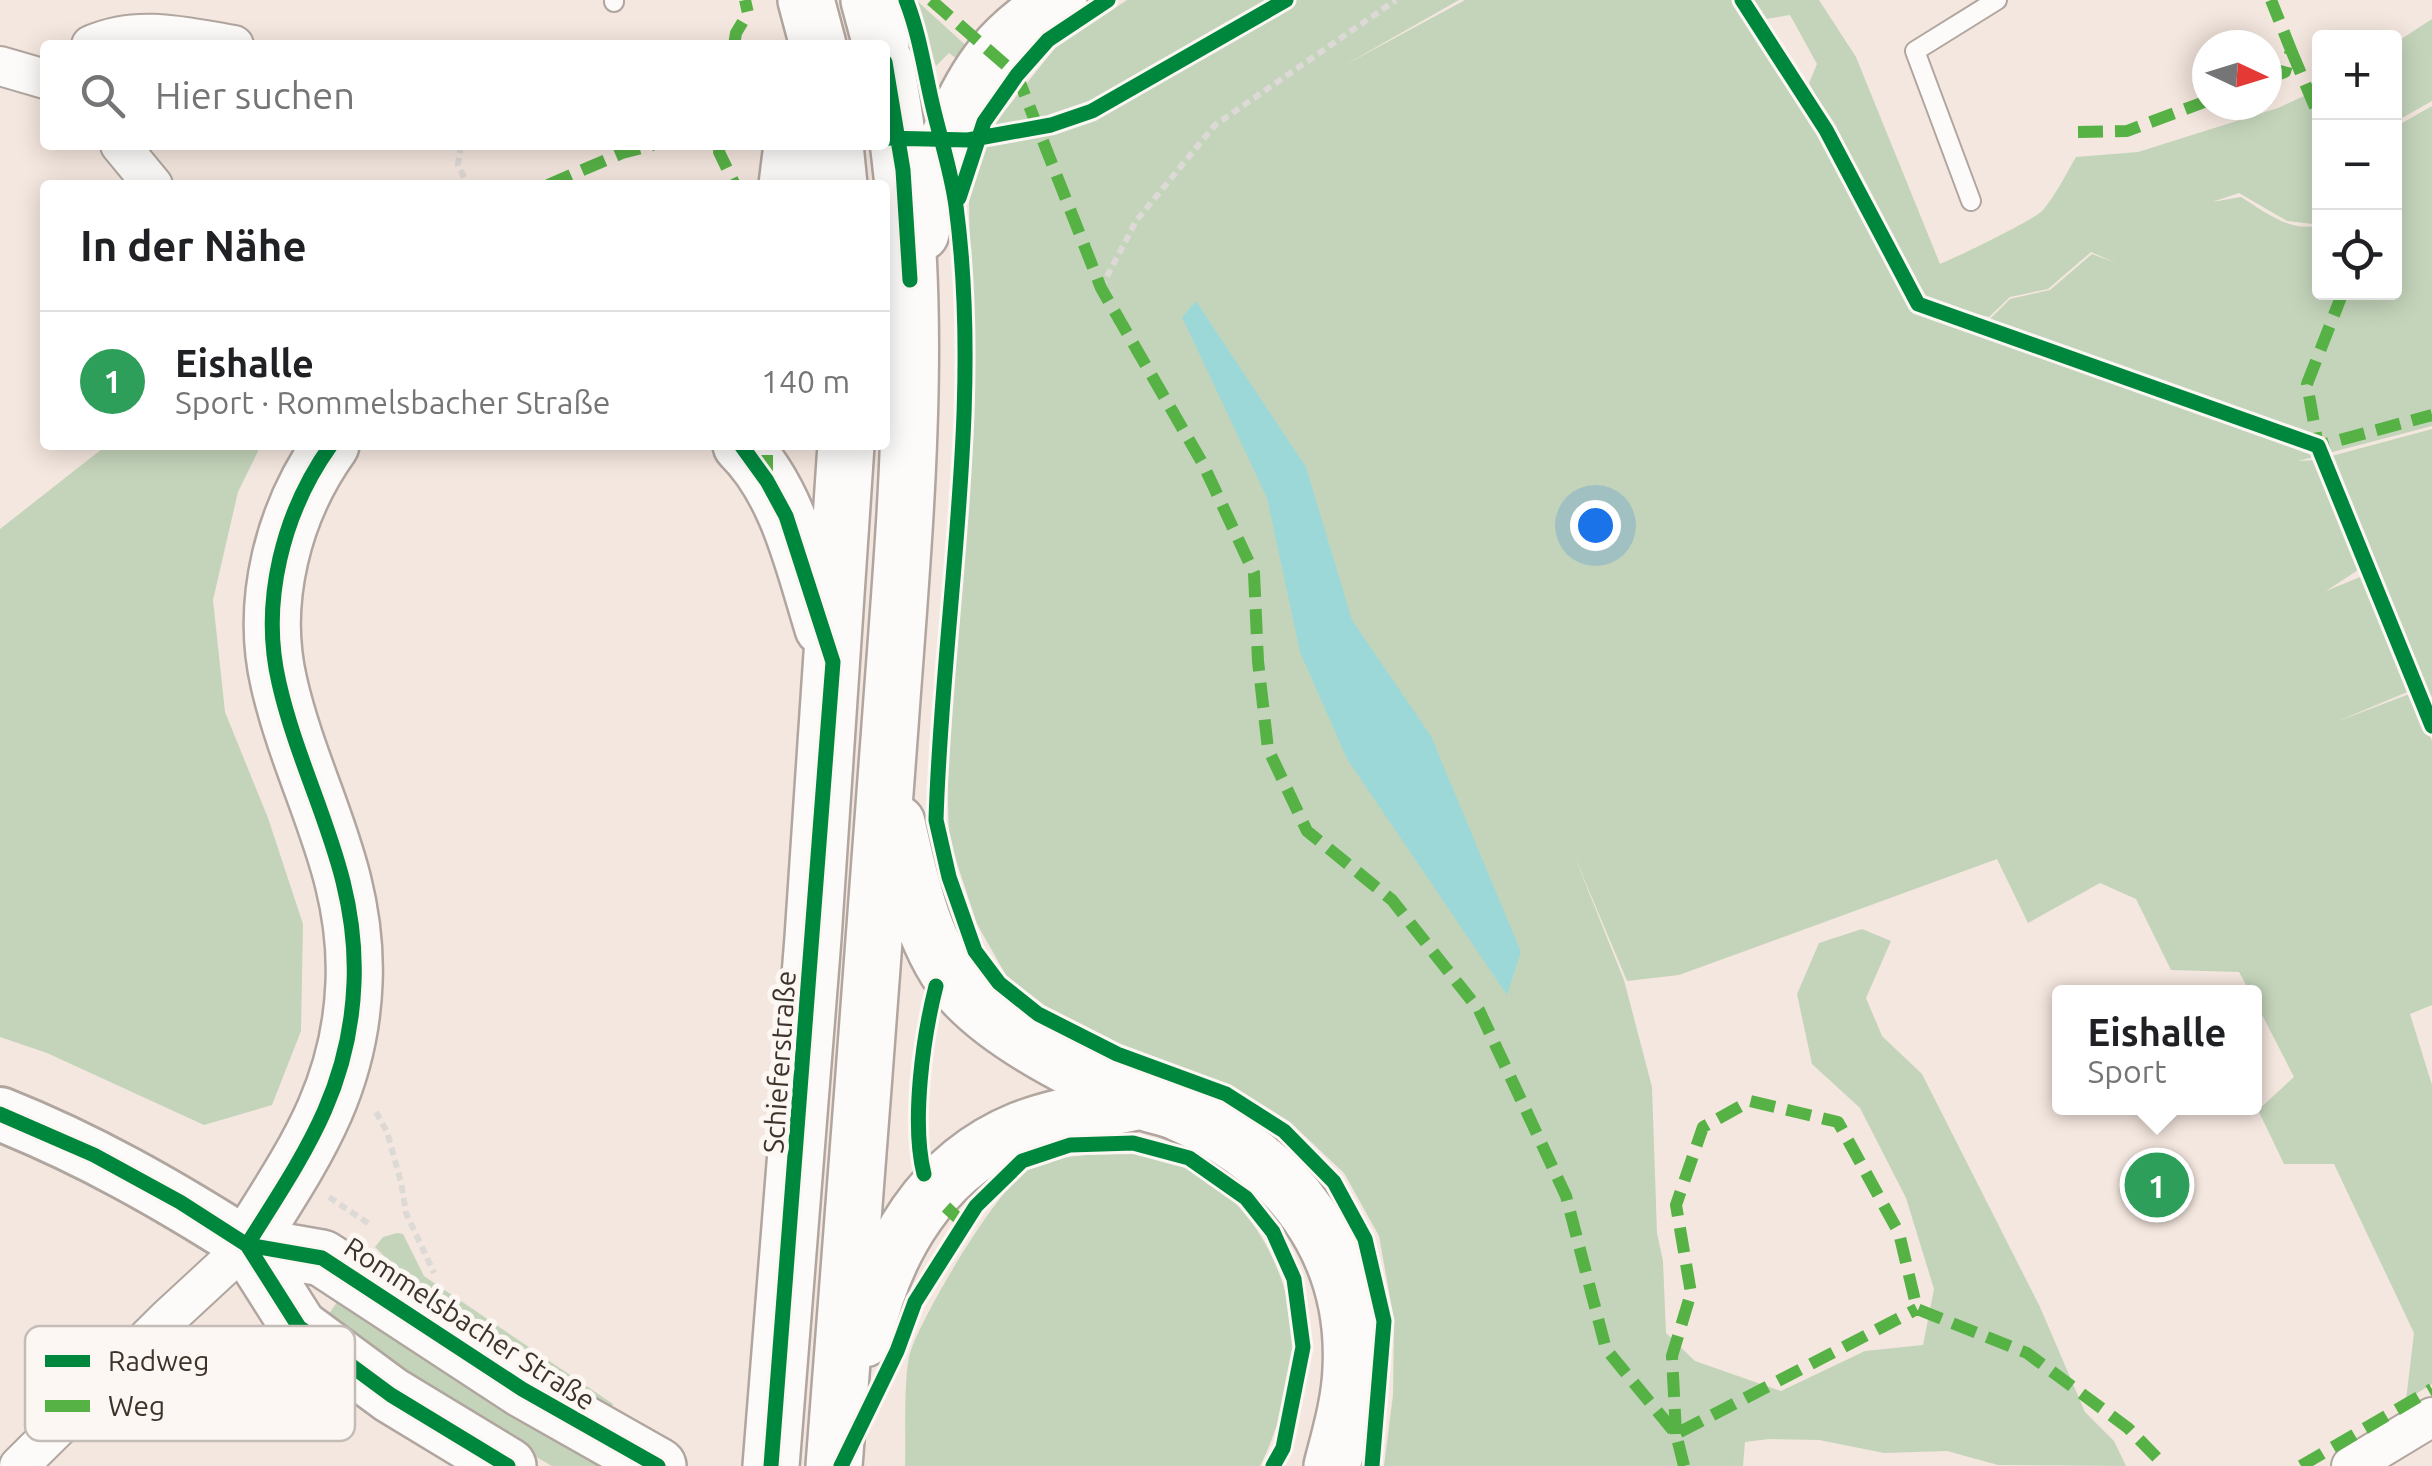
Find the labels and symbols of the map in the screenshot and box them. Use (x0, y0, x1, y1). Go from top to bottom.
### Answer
north arrow (2192, 30, 2282, 120)
your location (1570, 500, 1621, 551)
street label: Schieferstraße (757, 970, 801, 1154)
pin: 1 (2124, 1148, 2190, 1222)
street label: Rommelsbacher Straße (339, 1230, 601, 1416)
legend (25, 1326, 355, 1441)
text: Radweg (108, 1345, 209, 1376)
text: Weg (108, 1390, 165, 1421)

